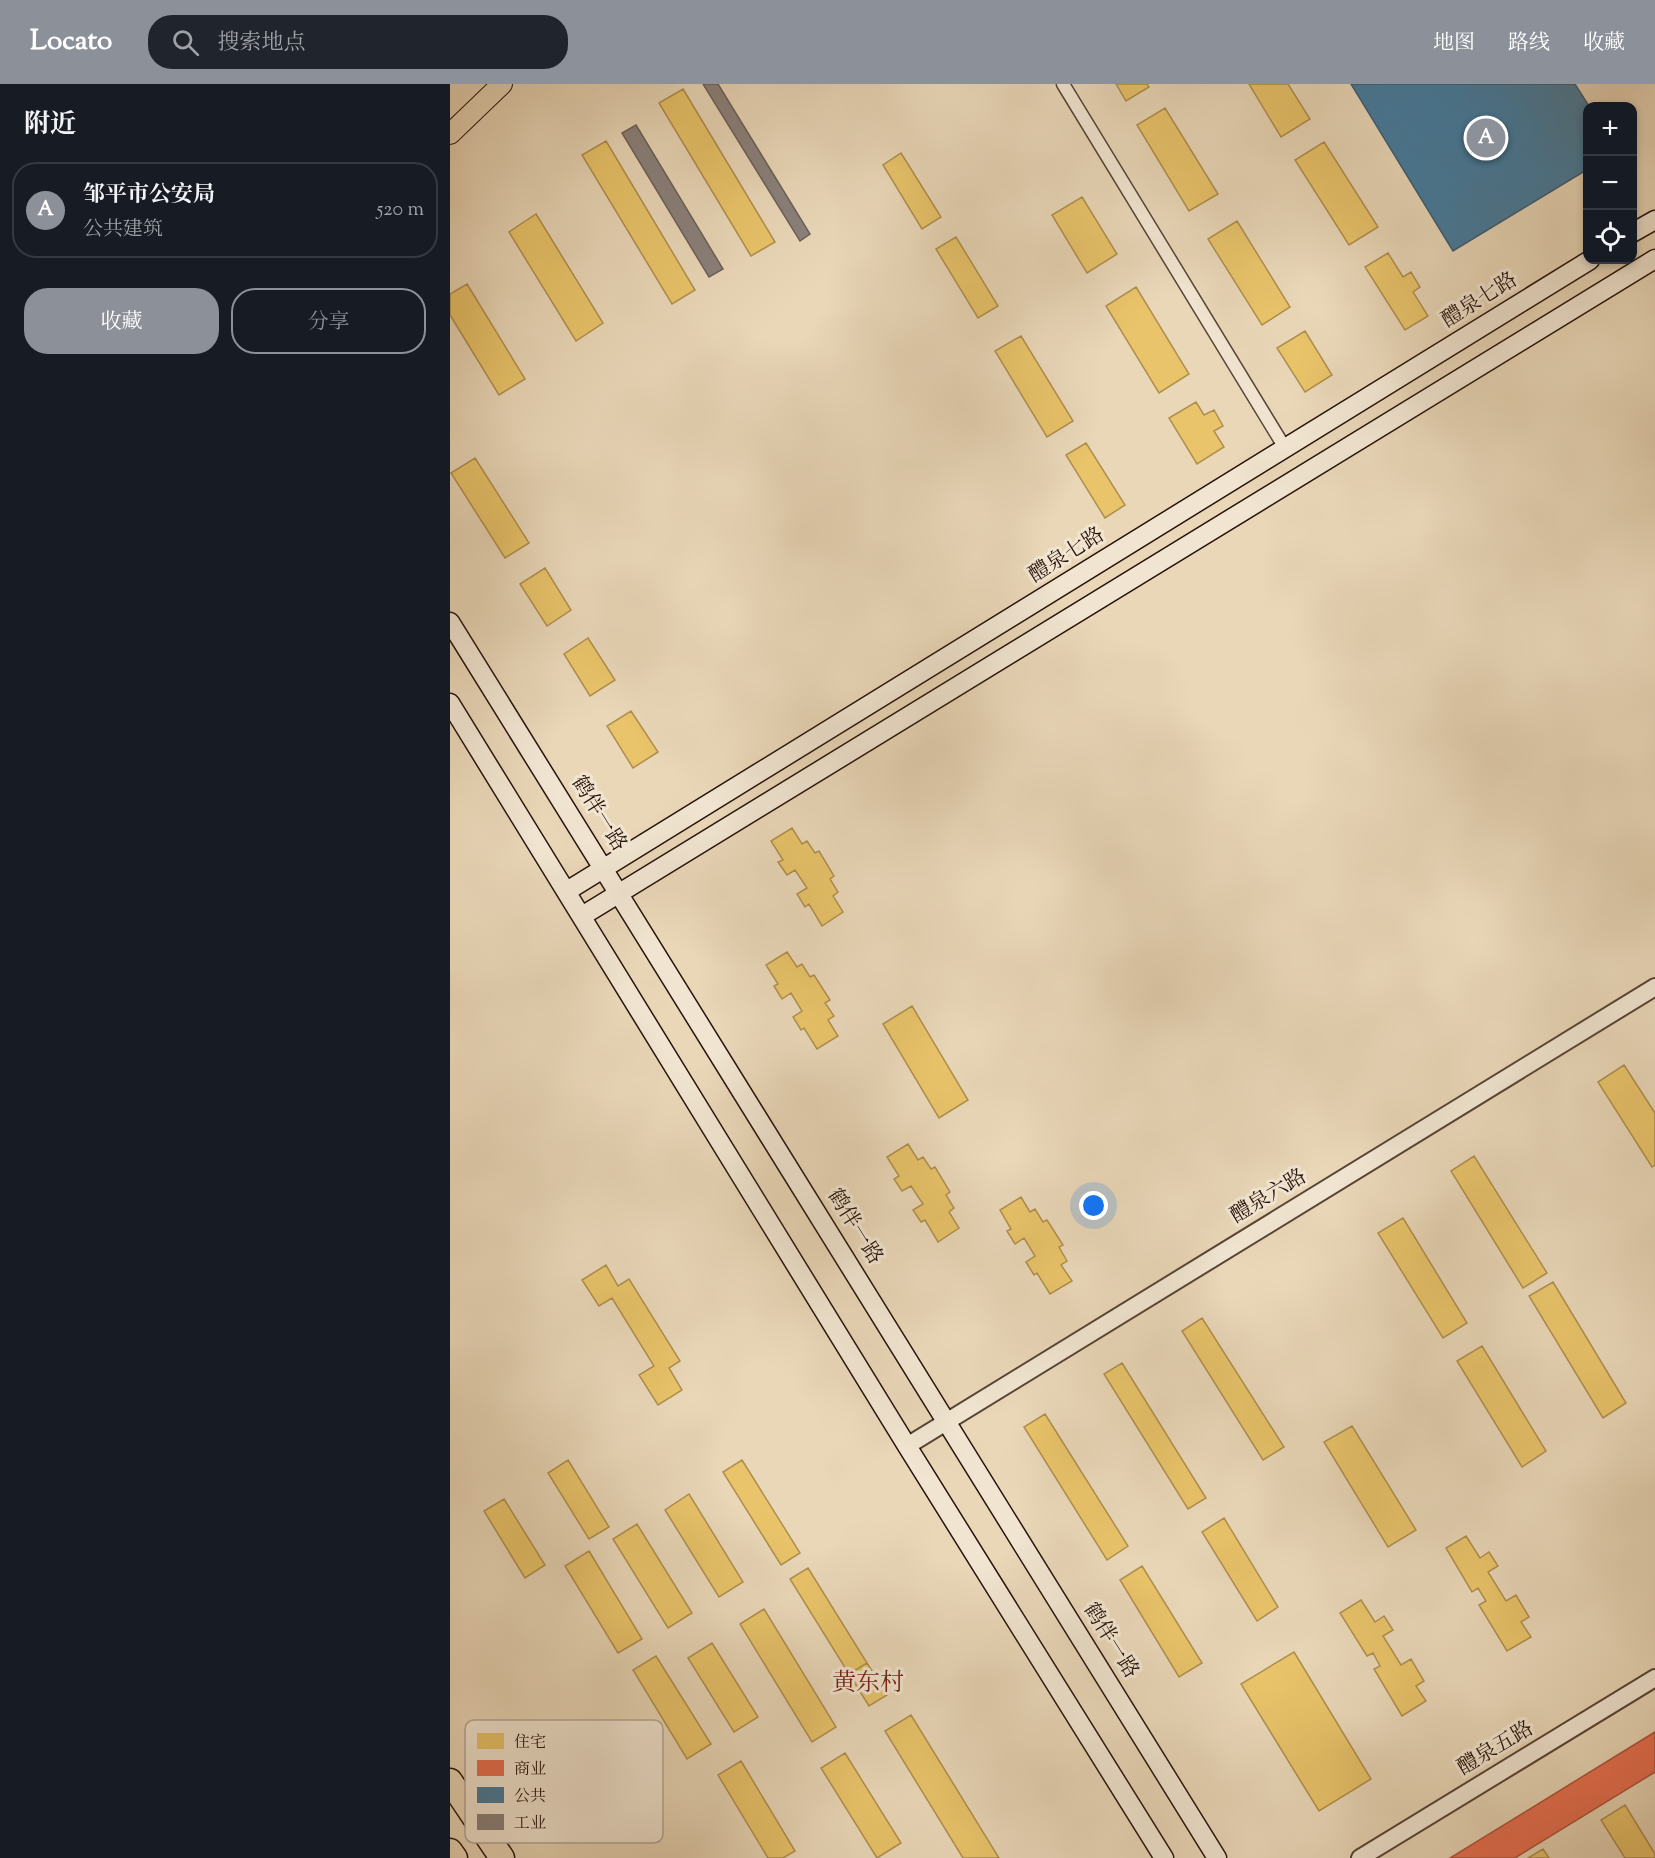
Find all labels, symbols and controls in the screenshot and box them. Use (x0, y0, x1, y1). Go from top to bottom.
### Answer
search box (148, 15, 568, 69)
text: Locato (30, 22, 112, 62)
icon: search (169, 26, 202, 59)
text: 搜索地点 (217, 28, 305, 60)
text: 地图 (1433, 29, 1475, 59)
text: 路线 (1508, 29, 1550, 59)
text: 收藏 (1583, 29, 1625, 59)
map controls (1583, 102, 1637, 264)
button: + (1583, 102, 1637, 156)
text: 附近 (24, 107, 76, 144)
pin: A (1466, 116, 1506, 160)
button: − (1583, 156, 1637, 210)
text: 邹平市公安局 (83, 180, 215, 212)
text: A (37, 196, 54, 225)
text: 520 m (376, 196, 424, 225)
button: locate (1583, 210, 1637, 264)
text: 公共建筑 (83, 216, 163, 245)
street label: 醴泉七路 (1436, 266, 1524, 336)
button: 收藏 (24, 288, 219, 354)
button: 分享 (231, 288, 426, 354)
street label: 醴泉七路 (1023, 521, 1111, 591)
street label: 鹤伴一路 (563, 770, 633, 858)
street label: 醴泉六路 (1225, 1163, 1313, 1231)
street label: 鹤伴一路 (819, 1183, 889, 1271)
your location (1079, 1191, 1108, 1220)
street label: 鹤伴一路 (1075, 1597, 1145, 1685)
district label: 黄东村 (832, 1667, 904, 1701)
street label: 醴泉五路 (1452, 1715, 1540, 1783)
legend (465, 1720, 663, 1843)
text: 住宅 (514, 1732, 546, 1755)
text: 商业 (514, 1759, 546, 1782)
text: 公共 (514, 1786, 546, 1809)
text: 工业 (514, 1813, 546, 1836)

